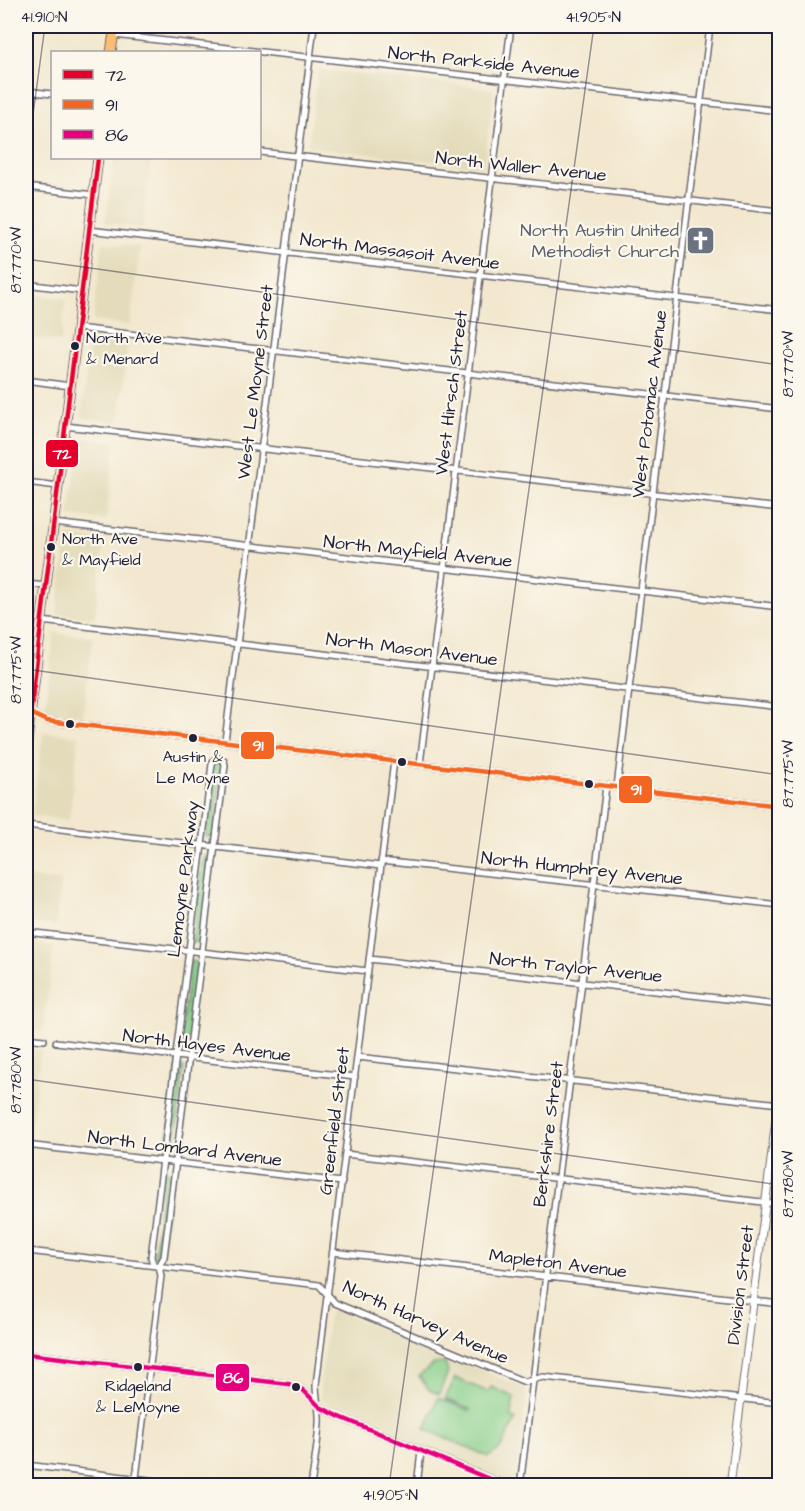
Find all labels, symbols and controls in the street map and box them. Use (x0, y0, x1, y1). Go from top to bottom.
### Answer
text: 41.910°N (21, 7, 67, 28)
text: 41.905°N (565, 7, 621, 28)
street label: North Parkside Avenue (387, 40, 581, 85)
legend (51, 51, 261, 159)
text: 72 (105, 63, 127, 88)
text: 91 (105, 93, 118, 118)
text: 86 (105, 123, 128, 148)
street label: North Waller Avenue (434, 145, 608, 188)
place label: North Austin United Methodist Church (520, 218, 679, 264)
church icon: North Austin United Methodist Church (684, 224, 716, 256)
text: 87.770°W (6, 227, 27, 293)
street label: North Massasoit Avenue (299, 227, 501, 276)
street label: West Le Moyne Street (231, 283, 281, 481)
street label: West Potomac Avenue (626, 308, 673, 500)
street label: West Hirsch Street (429, 309, 474, 477)
place label: North Ave & Menard (86, 327, 162, 370)
text: 87.770°W (778, 331, 799, 397)
marker: North Ave & Menard (69, 340, 81, 352)
line badge: 72 (45, 439, 79, 468)
text: 72 (52, 443, 72, 465)
place label: North Ave & Mayfield (62, 528, 141, 572)
street label: North Mayfield Avenue (322, 529, 514, 575)
marker: North Ave & Mayfield (45, 541, 57, 553)
street label: North Mason Avenue (325, 627, 499, 672)
text: 87.775°W (6, 636, 27, 704)
unlabelled marker (64, 718, 76, 730)
line badge: 91 (240, 731, 275, 760)
marker: Austin & Le Moyne (187, 732, 199, 744)
text: 91 (252, 735, 265, 757)
text: 87.775°W (778, 740, 799, 808)
place label: Austin & Le Moyne (156, 746, 230, 790)
unlabelled marker (396, 756, 408, 768)
line badge: 91 (618, 775, 653, 804)
unlabelled marker (583, 778, 595, 790)
text: 91 (630, 779, 643, 801)
street label: Lemoyne Parkway (161, 799, 206, 959)
street label: North Humphrey Avenue (480, 845, 684, 893)
street label: North Taylor Avenue (488, 946, 664, 990)
street label: North Hayes Avenue (121, 1023, 293, 1069)
street label: Greenfield Street (313, 1045, 356, 1196)
text: 87.780°W (6, 1047, 27, 1113)
street label: Berkshire Street (527, 1059, 570, 1208)
street label: North Lombard Avenue (86, 1124, 284, 1173)
text: 87.780°W (778, 1151, 799, 1217)
street label: Division Street (721, 1223, 760, 1346)
street label: Mapleton Avenue (488, 1243, 629, 1284)
street label: North Harvey Avenue (338, 1275, 513, 1371)
marker: Ridgeland & LeMoyne (132, 1361, 144, 1373)
line badge: 86 (215, 1363, 250, 1392)
text: 86 (223, 1367, 243, 1389)
place label: Ridgeland & LeMoyne (96, 1375, 181, 1419)
unlabelled marker (290, 1381, 302, 1393)
text: 41.905°N (362, 1485, 418, 1506)

